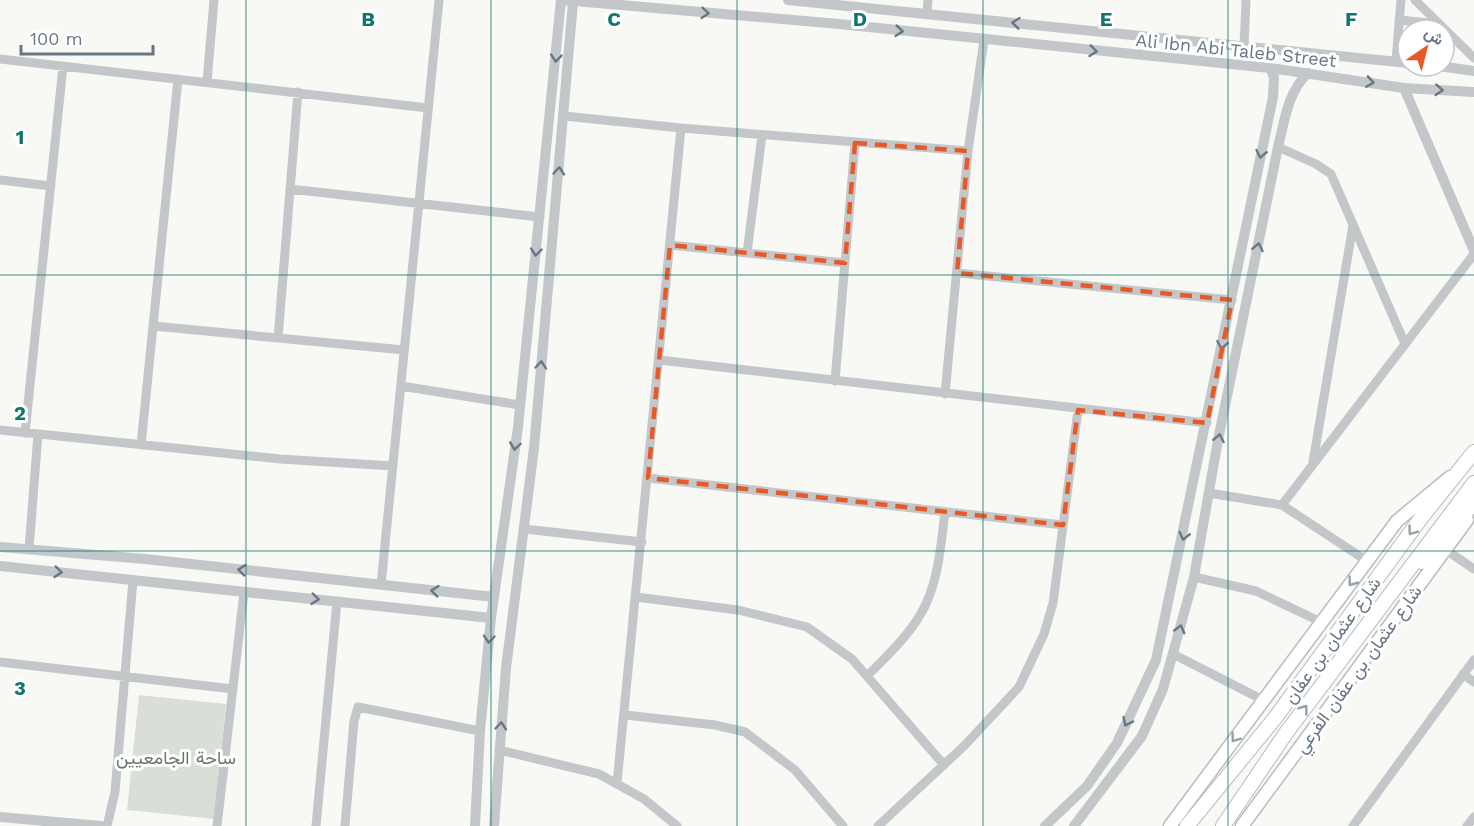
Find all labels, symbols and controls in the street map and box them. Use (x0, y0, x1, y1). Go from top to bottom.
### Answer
one-way arrow (700, 6, 709, 19)
text: B (361, 7, 375, 31)
text: C (607, 7, 621, 31)
text: D (853, 7, 867, 31)
text: E (1100, 7, 1112, 31)
text: F (1345, 7, 1357, 31)
one-way arrow (1011, 17, 1020, 30)
scale bar (21, 18, 153, 56)
north arrow (1396, 18, 1456, 78)
text: ش (1421, 23, 1448, 49)
one-way arrow (894, 24, 903, 37)
text: 100 m (30, 28, 83, 49)
street label: Ali Ibn Abi Taleb Street (1135, 29, 1338, 71)
one-way arrow (1088, 44, 1097, 57)
one-way arrow (550, 54, 563, 63)
one-way arrow (1365, 76, 1375, 88)
one-way arrow (1434, 83, 1443, 96)
text: 1 (16, 125, 24, 149)
one-way arrow (1256, 149, 1269, 159)
one-way arrow (552, 166, 565, 175)
one-way arrow (1251, 243, 1264, 253)
one-way arrow (530, 248, 543, 257)
one-way arrow (1217, 340, 1230, 350)
one-way arrow (534, 361, 547, 370)
text: 2 (14, 401, 26, 425)
one-way arrow (1212, 434, 1225, 444)
one-way arrow (510, 442, 522, 451)
one-way arrow (1408, 524, 1419, 535)
one-way arrow (1178, 531, 1191, 541)
one-way arrow (237, 564, 246, 577)
one-way arrow (54, 565, 63, 578)
street label: شارع عثمان بن عفان (1279, 573, 1387, 709)
one-way arrow (1348, 575, 1359, 586)
street label: شارع عثمان بن عفان الفرعي (1290, 581, 1430, 760)
one-way arrow (431, 585, 440, 598)
one-way arrow (310, 592, 319, 605)
one-way arrow (1173, 624, 1185, 635)
one-way arrow (483, 635, 496, 644)
text: 3 (14, 676, 26, 700)
one-way arrow (1297, 704, 1308, 715)
one-way arrow (1123, 715, 1135, 726)
one-way arrow (494, 721, 507, 730)
one-way arrow (1231, 731, 1242, 742)
park label: ساحة الجامعيين (116, 747, 236, 769)

